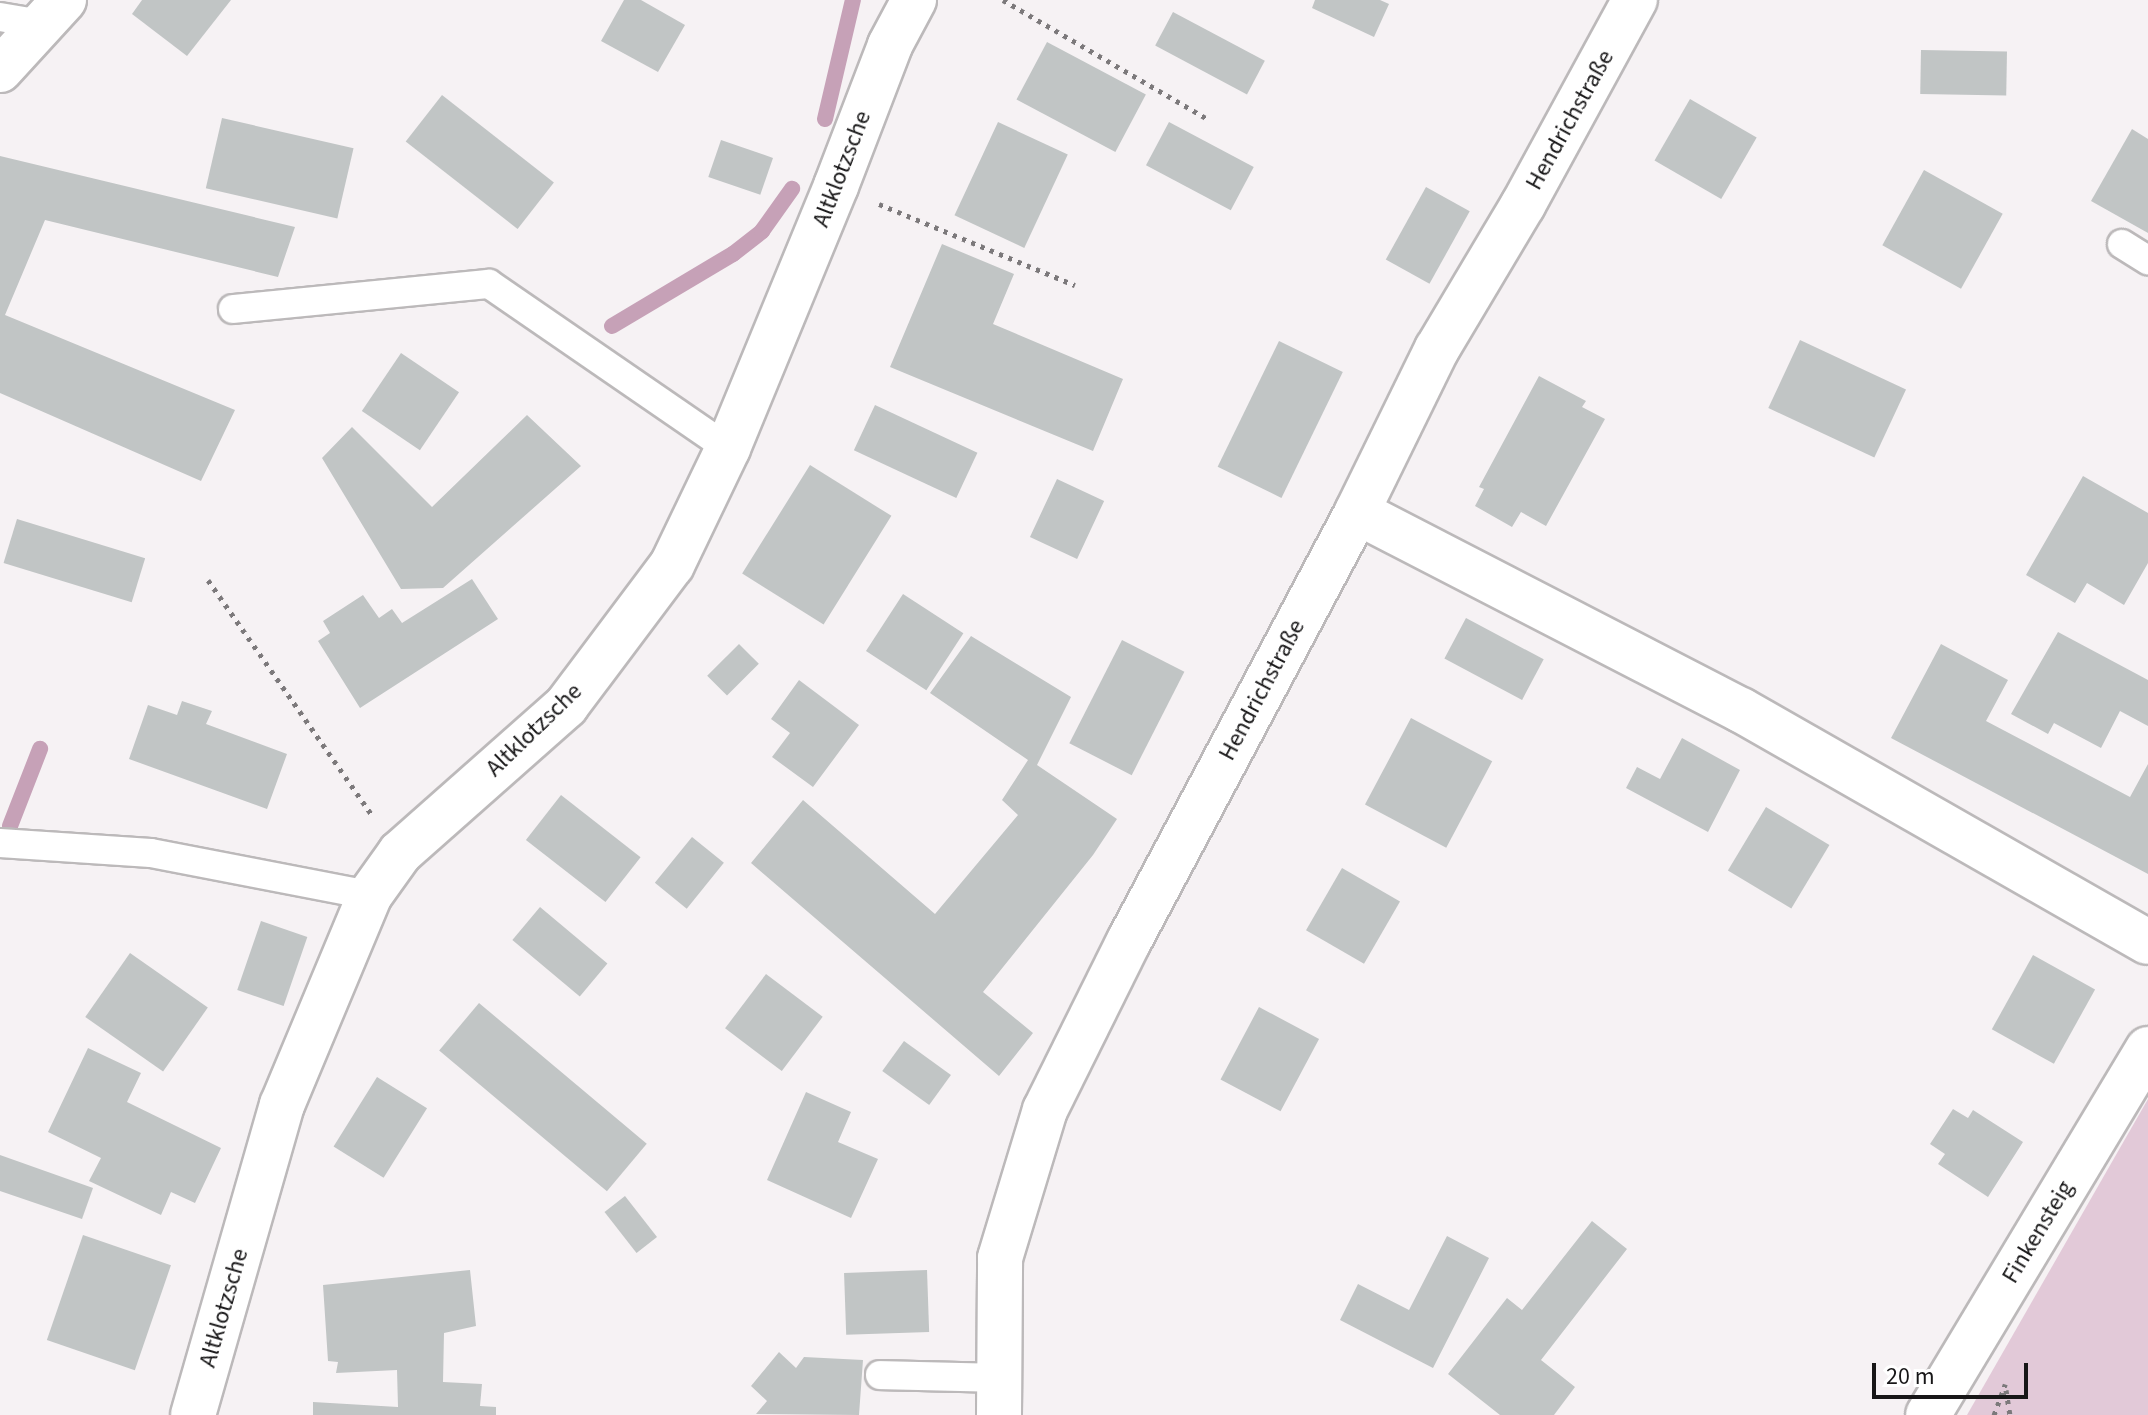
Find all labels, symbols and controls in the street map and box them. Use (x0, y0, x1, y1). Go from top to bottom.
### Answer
street label: Hendrichstraße (1520, 45, 1620, 195)
street label: Altklotzsche (807, 107, 877, 231)
street label: Hendrichstraße (1213, 615, 1311, 765)
street label: Altklotzsche (480, 677, 588, 783)
street label: Finkensteig (1996, 1175, 2080, 1289)
street label: Altklotzsche (193, 1245, 255, 1371)
scale bar (1876, 1347, 2032, 1397)
text: 20 m (1886, 1359, 1935, 1394)

